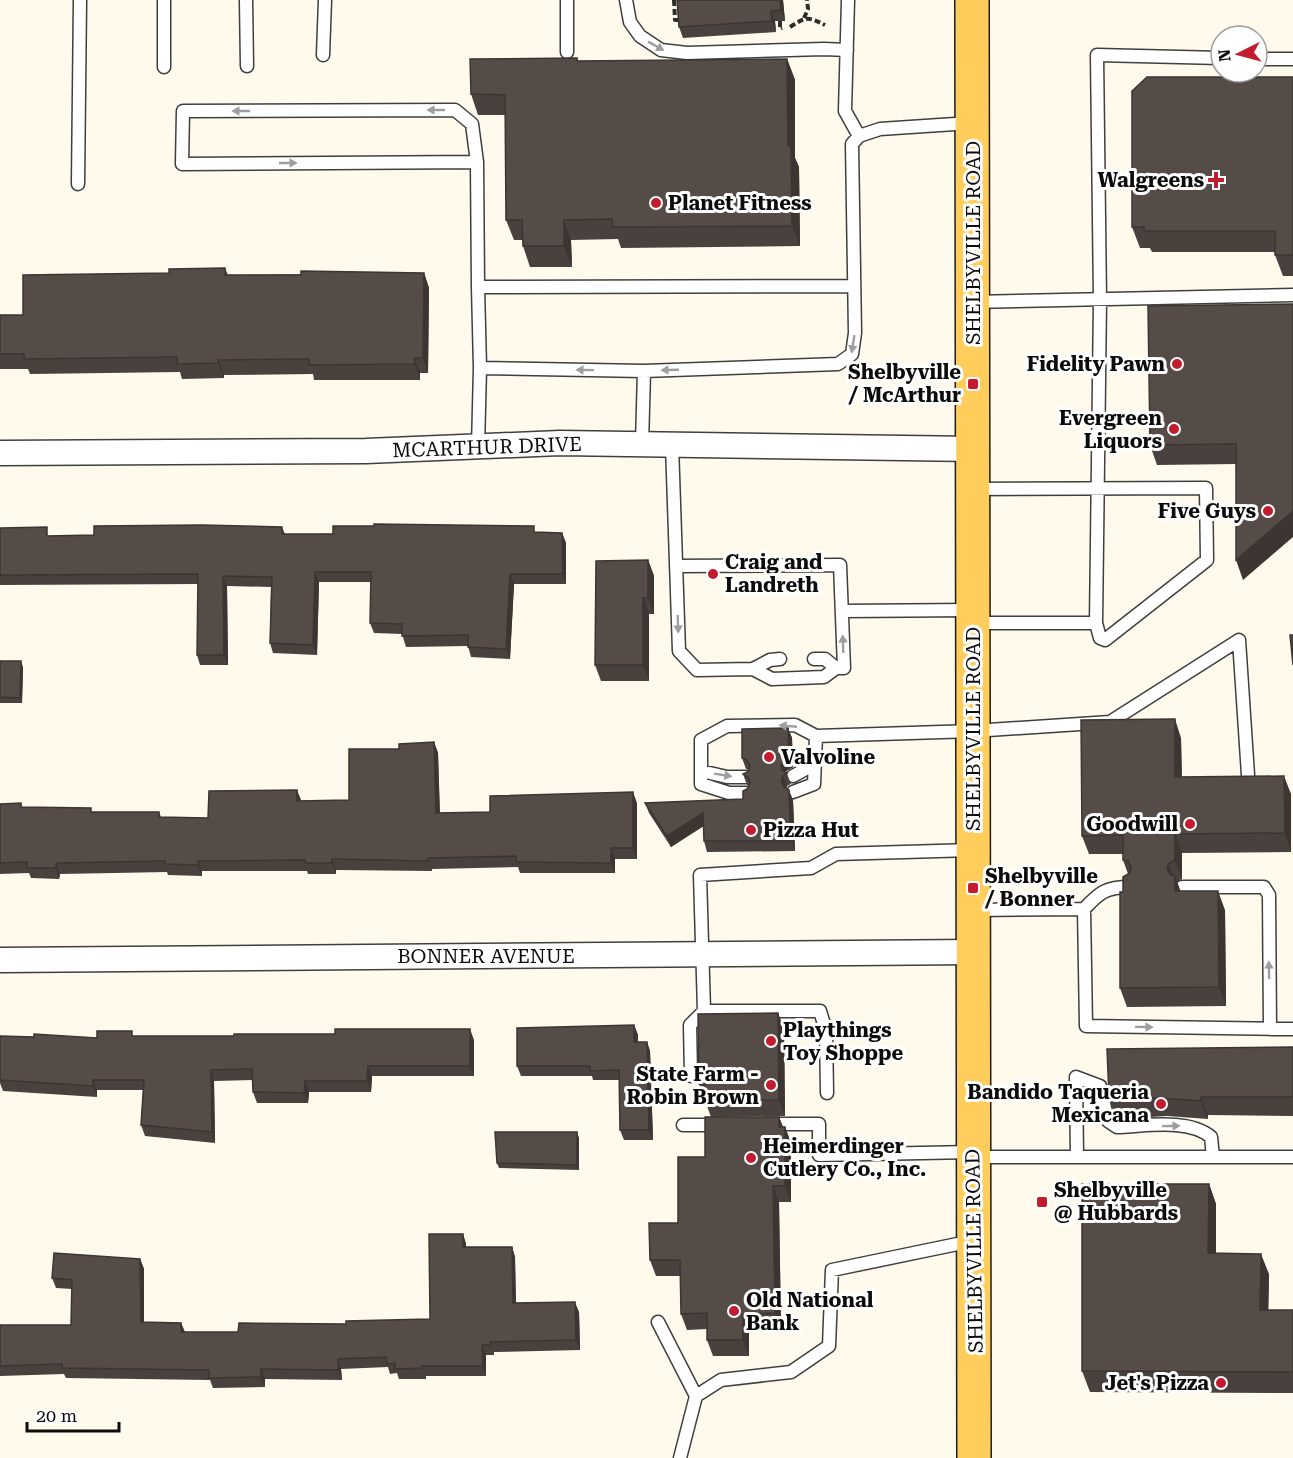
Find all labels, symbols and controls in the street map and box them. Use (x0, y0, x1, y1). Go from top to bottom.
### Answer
north arrow (1209, 24, 1269, 84)
one-way arrow (648, 41, 665, 51)
text: N (1214, 48, 1235, 63)
one-way arrow (427, 105, 446, 115)
one-way arrow (232, 106, 251, 116)
street label: SHELBYVILLE ROAD (961, 141, 985, 345)
one-way arrow (278, 158, 297, 168)
place label: Walgreens (1097, 168, 1204, 192)
marker: Walgreens (1209, 173, 1223, 187)
place label: Planet Fitness (668, 191, 812, 215)
marker: Planet Fitness (649, 196, 663, 210)
one-way arrow (849, 335, 858, 354)
place label: Fidelity Pawn (1027, 352, 1166, 376)
marker: Fidelity Pawn (1170, 357, 1184, 371)
place label: Shelbyville / McArthur (848, 360, 961, 407)
one-way arrow (576, 365, 595, 375)
one-way arrow (661, 365, 680, 375)
marker: Shelbyville / McArthur (966, 377, 980, 391)
place label: Evergreen Liquors (1059, 406, 1163, 453)
marker: Evergreen Liquors (1167, 422, 1181, 436)
street label: MCARTHUR DRIVE (392, 432, 582, 462)
place label: Five Guys (1158, 499, 1256, 523)
marker: Five Guys (1261, 504, 1275, 518)
place label: Craig and Landreth (725, 550, 823, 597)
marker: Craig and Landreth (706, 567, 720, 581)
one-way arrow (674, 615, 683, 634)
street label: SHELBYVILLE ROAD (961, 627, 985, 831)
one-way arrow (838, 634, 847, 653)
one-way arrow (779, 721, 798, 731)
place label: Valvoline (781, 745, 875, 769)
marker: Valvoline (762, 750, 776, 764)
one-way arrow (714, 771, 733, 780)
place label: Goodwill (1086, 812, 1178, 836)
marker: Goodwill (1183, 817, 1197, 831)
place label: Pizza Hut (763, 818, 859, 842)
marker: Pizza Hut (744, 823, 758, 837)
place label: Shelbyville / Bonner (984, 864, 1098, 911)
marker: Shelbyville / Bonner (966, 881, 980, 895)
street label: BONNER AVENUE (397, 944, 575, 968)
one-way arrow (1265, 961, 1274, 980)
place label: Playthings Toy Shoppe (783, 1018, 903, 1065)
one-way arrow (1135, 1022, 1154, 1032)
marker: Playthings Toy Shoppe (764, 1034, 778, 1048)
place label: State Farm - Robin Brown (627, 1062, 760, 1109)
marker: State Farm - Robin Brown (764, 1078, 778, 1092)
place label: Bandido Taqueria Mexicana (967, 1080, 1149, 1127)
marker: Bandido Taqueria Mexicana (1154, 1097, 1168, 1111)
one-way arrow (1161, 1121, 1180, 1131)
place label: Heimerdinger Cutlery Co., Inc. (763, 1134, 926, 1181)
street label: SHELBYVILLE ROAD (960, 1149, 988, 1353)
marker: Heimerdinger Cutlery Co., Inc. (744, 1151, 758, 1165)
place label: Shelbyville @ Hubbards (1054, 1178, 1178, 1225)
marker: Shelbyville @ Hubbards (1035, 1195, 1049, 1209)
place label: Old National Bank (746, 1288, 874, 1335)
marker: Old National Bank (727, 1304, 741, 1318)
place label: Jet's Pizza (1105, 1371, 1209, 1395)
marker: Jet's Pizza (1214, 1376, 1228, 1390)
scale bar (27, 1395, 118, 1433)
text: 20 m (36, 1405, 77, 1426)

